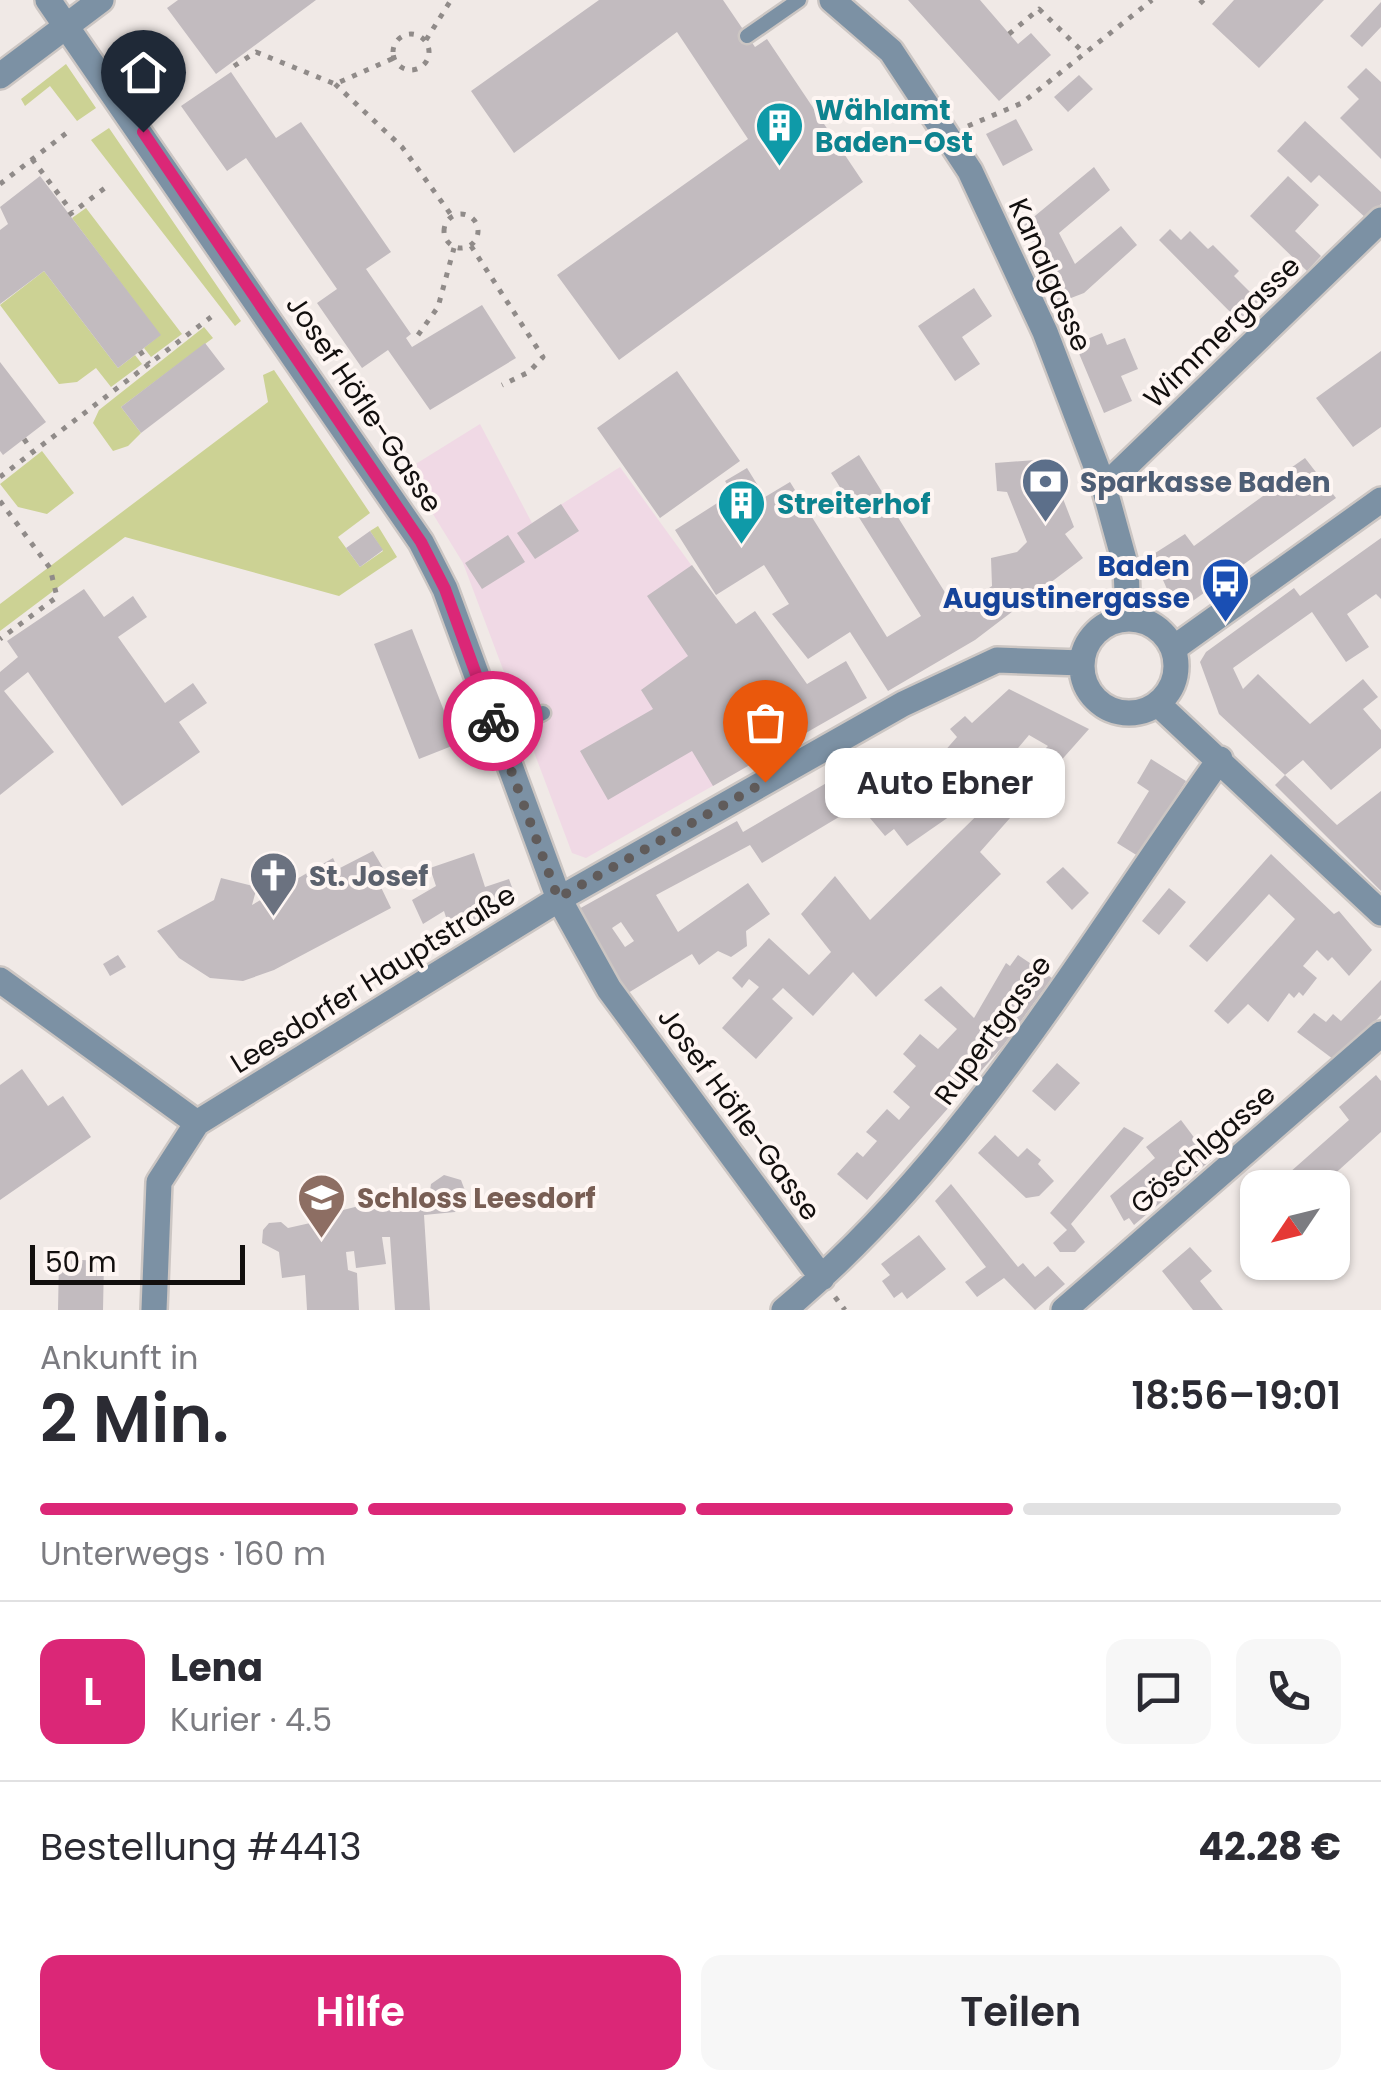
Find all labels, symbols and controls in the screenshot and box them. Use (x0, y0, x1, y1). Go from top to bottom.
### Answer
pin (101, 30, 186, 133)
icon: home (116, 45, 171, 100)
place label: Wählamt Baden-Ost (815, 91, 973, 162)
building icon: Wählamt Baden-Ost (754, 100, 806, 168)
street label: Kanalgasse (999, 192, 1101, 358)
street label: Wimmergasse (1135, 247, 1309, 417)
street label: Josef Höfle-Gasse (277, 287, 451, 521)
bank icon: Sparkasse Baden (1019, 456, 1071, 524)
place label: Sparkasse Baden (1080, 463, 1331, 502)
building icon: Streiterhof (716, 478, 768, 546)
place label: Streiterhof (777, 485, 930, 524)
place label: Baden Augustinergasse (943, 547, 1190, 618)
bus stop icon: Baden Augustinergasse (1199, 556, 1251, 624)
courier (443, 671, 543, 771)
pin (723, 680, 808, 783)
icon: bike (466, 694, 521, 749)
icon: bag (738, 695, 793, 750)
callout: Auto Ebner (825, 747, 1065, 817)
text: Auto Ebner (856, 760, 1034, 805)
church icon: St. Josef (248, 850, 300, 918)
place label: St. Josef (309, 857, 428, 896)
street label: Leesdorfer Hauptstraße (223, 875, 523, 1083)
street label: Rupertgasse (925, 947, 1061, 1113)
street label: Josef Höfle-Gasse (648, 999, 830, 1229)
street label: Göschlgasse (1122, 1075, 1284, 1223)
north arrow (1240, 1170, 1350, 1280)
map controls (1240, 1170, 1350, 1280)
school or university icon: Schloss Leesdorf (296, 1172, 348, 1240)
place label: Schloss Leesdorf (357, 1179, 596, 1218)
scale bar (30, 1240, 245, 1284)
text: 50 m (45, 1243, 116, 1282)
text: Ankunft in (40, 1335, 199, 1380)
text: 18:56–19:01 (1132, 1369, 1341, 1422)
text: 2 Min. (40, 1374, 229, 1465)
text: Unterwegs · 160 m (40, 1531, 326, 1576)
button: chat (1106, 1639, 1211, 1744)
button: phone (1236, 1639, 1341, 1744)
text: Lena (170, 1641, 263, 1694)
text: L (83, 1665, 102, 1718)
text: Kurier · 4.5 (170, 1697, 332, 1742)
text: Bestellung #4413 (40, 1820, 362, 1873)
text: 42.28 € (1198, 1820, 1341, 1873)
button: Hilfe (40, 1955, 681, 2070)
button: Teilen (701, 1955, 1341, 2070)

